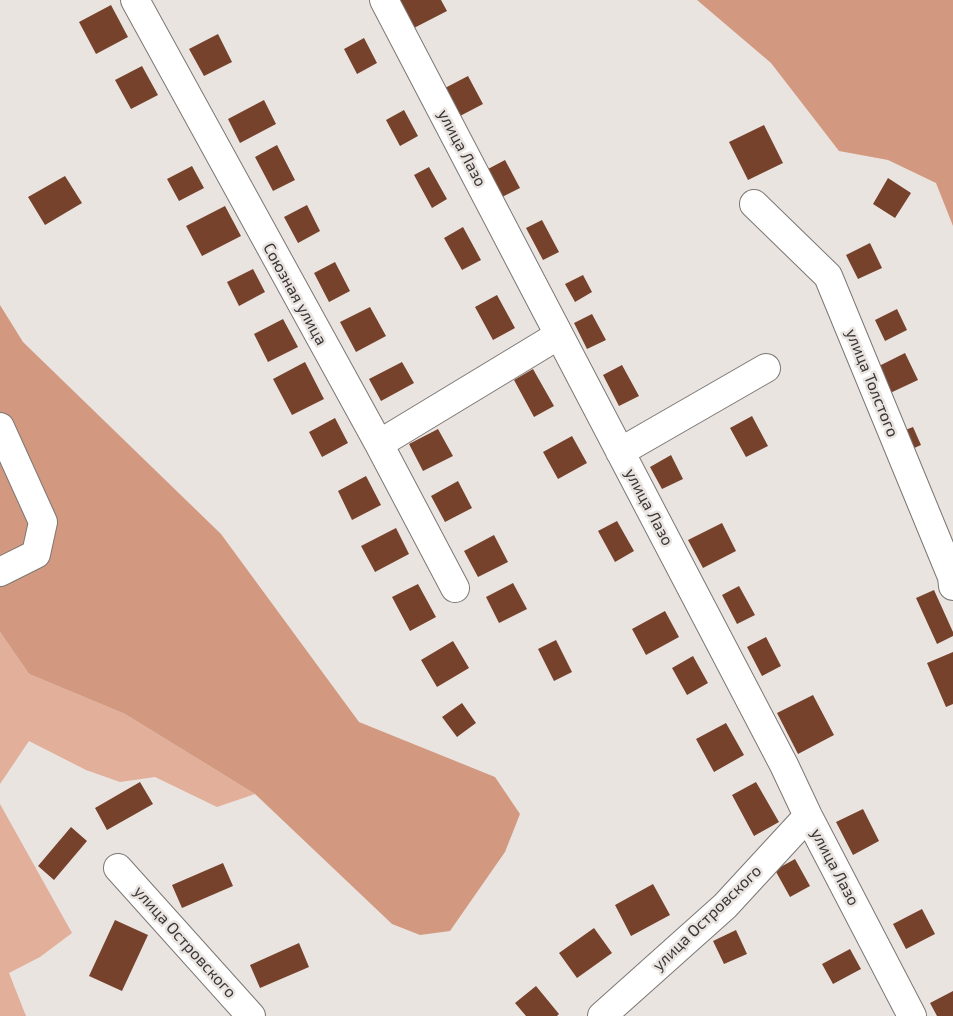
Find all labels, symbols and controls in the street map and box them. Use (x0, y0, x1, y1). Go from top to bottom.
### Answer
street label: улица Лазо (434, 106, 490, 190)
street label: Союзная улица (259, 240, 331, 348)
street label: улица Толстого (842, 326, 902, 440)
street label: улица Лазо (621, 465, 677, 549)
street label: улица Лазо (807, 825, 863, 909)
street label: улица Островского (649, 861, 765, 975)
street label: улица Островского (130, 882, 240, 1002)

